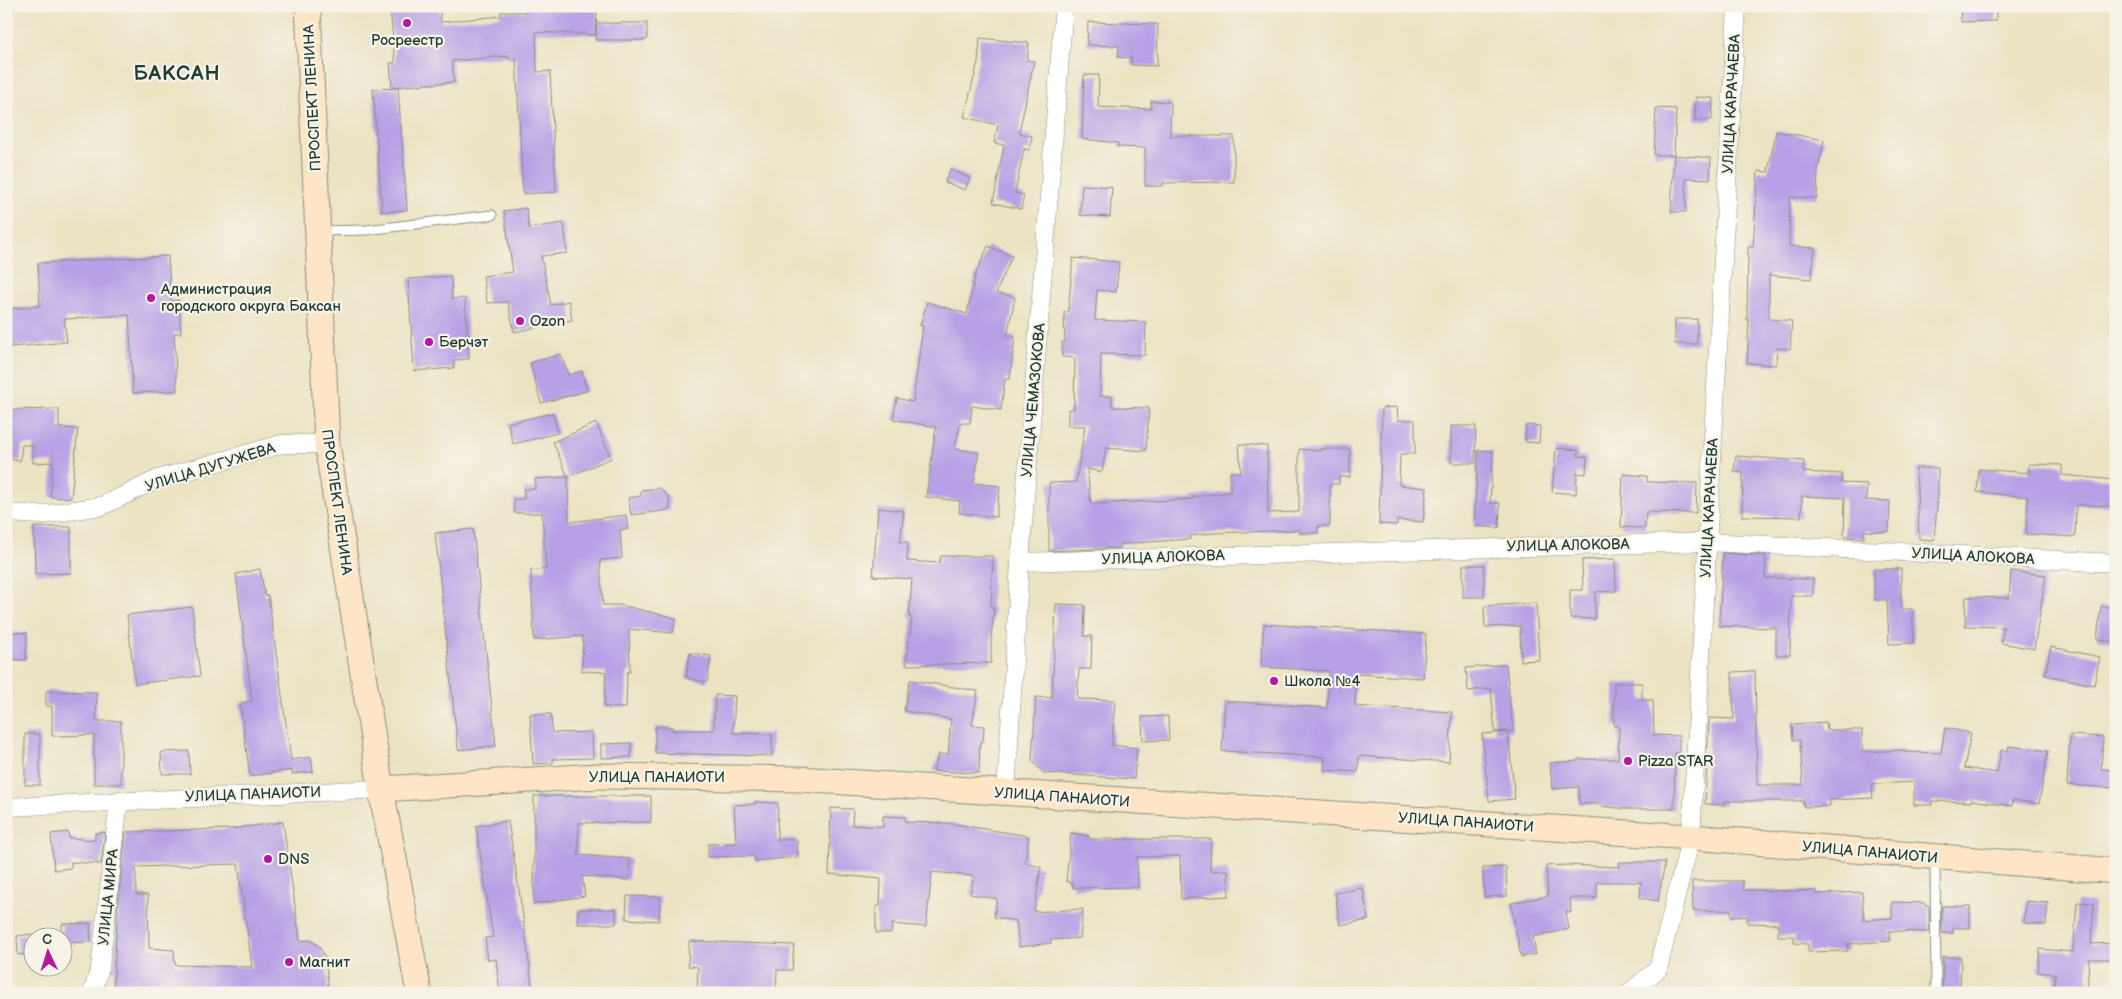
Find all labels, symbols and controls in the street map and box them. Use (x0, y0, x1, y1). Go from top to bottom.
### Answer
marker: Росреестр (401, 17, 413, 29)
street label: ПРОСПЕКТ ЛЕНИНА (299, 23, 326, 172)
place label: Росреестр (371, 31, 444, 50)
street label: УЛИЦА КАРАЧАЕВА (1718, 33, 1745, 174)
district label: БАКСАН (133, 62, 221, 86)
place label: Администрация городского округа Баксан (160, 280, 341, 316)
marker: Администрация городского округа Баксан (145, 292, 157, 304)
place label: Ozon (530, 312, 565, 331)
marker: Ozon (514, 315, 526, 327)
street label: УЛИЦА ЧЕМАЗОКОВА (1017, 321, 1050, 478)
place label: Берчэт (439, 333, 488, 352)
marker: Берчэт (423, 336, 435, 348)
street label: ПРОСПЕКТ ЛЕНИНА (317, 428, 356, 577)
street label: УЛИЦА КАРАЧАЕВА (1696, 437, 1723, 578)
street label: УЛИЦА ДУГУЖЕВА (143, 438, 278, 496)
street label: УЛИЦА АЛОКОВА (1506, 535, 1631, 556)
street label: УЛИЦА АЛОКОВА (1911, 544, 2036, 569)
street label: УЛИЦА АЛОКОВА (1101, 546, 1226, 569)
place label: Школа №4 (1284, 672, 1361, 691)
marker: Школа №4 (1268, 675, 1280, 687)
place label: Pizza STAR (1638, 752, 1714, 771)
marker: Pizza STAR (1622, 755, 1634, 767)
street label: УЛИЦА ПАНАИОТИ (589, 768, 725, 787)
street label: УЛИЦА ПАНАИОТИ (185, 783, 321, 806)
street label: УЛИЦА ПАНАИОТИ (993, 783, 1131, 812)
street label: УЛИЦА ПАНАИОТИ (1397, 808, 1535, 837)
street label: УЛИЦА ПАНАИОТИ (1801, 837, 1939, 868)
street label: УЛИЦА МИРА (94, 847, 123, 946)
place label: DNS (278, 850, 309, 869)
marker: DNS (262, 853, 274, 865)
north arrow (22, 926, 72, 976)
text: С (42, 931, 53, 948)
place label: Магнит (299, 953, 350, 972)
marker: Магнит (283, 956, 295, 968)

